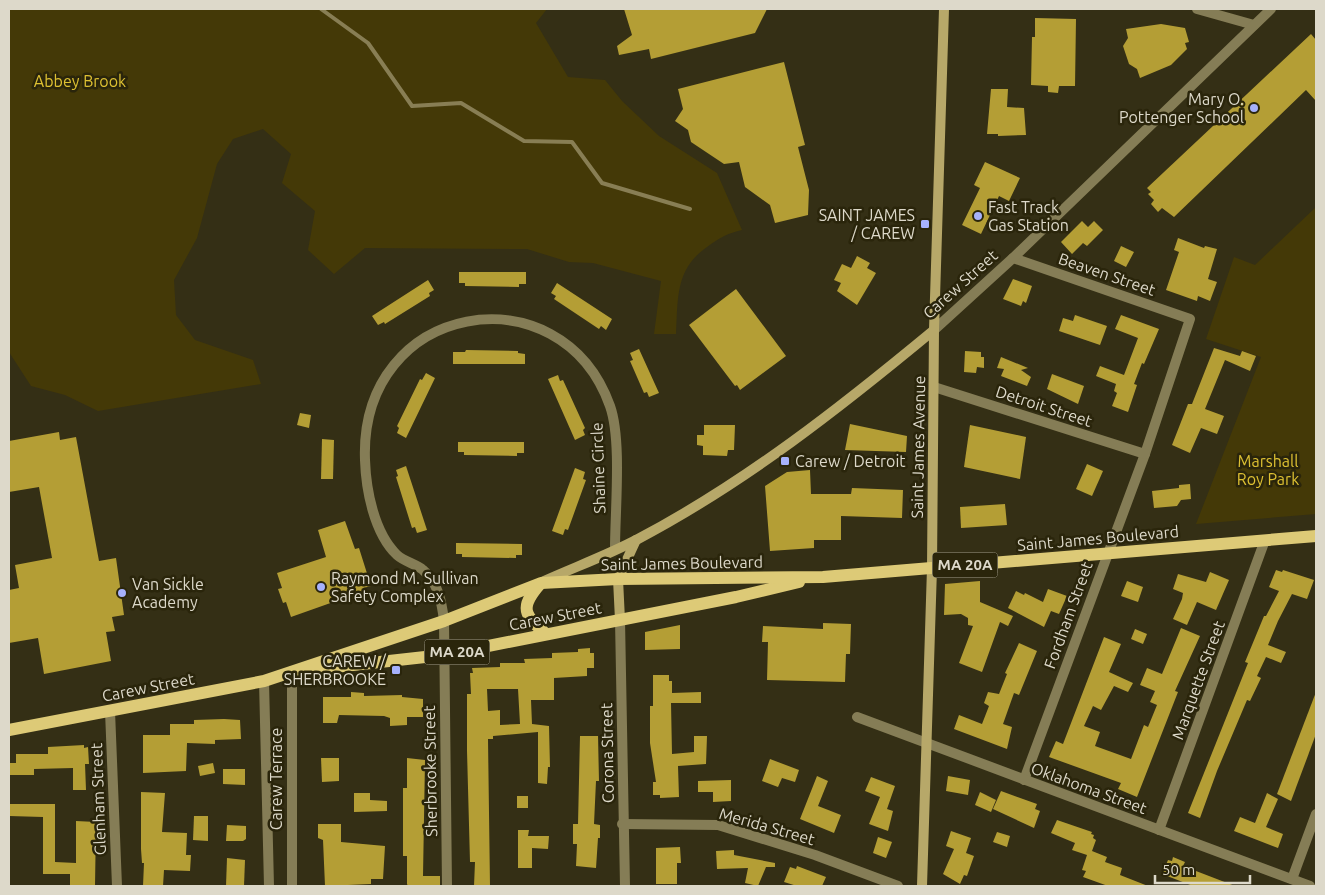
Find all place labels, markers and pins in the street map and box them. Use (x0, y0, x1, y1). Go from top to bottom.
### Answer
place label: Mary O. Pottenger School (1119, 90, 1244, 126)
marker: Mary O. Pottenger School (1248, 102, 1260, 114)
place label: Fast Track Gas Station (988, 198, 1069, 234)
place label: SAINT JAMES / CAREW (819, 206, 915, 242)
marker: Fast Track Gas Station (972, 210, 984, 222)
marker: SAINT JAMES / CAREW (919, 218, 931, 230)
place label: Carew / Detroit (795, 452, 906, 470)
marker: Carew / Detroit (779, 455, 791, 467)
place label: Raymond M. Sullivan Safety Complex (331, 569, 479, 605)
place label: Van Sickle Academy (132, 575, 204, 611)
marker: Raymond M. Sullivan Safety Complex (315, 581, 327, 593)
marker: Van Sickle Academy (116, 587, 128, 599)
place label: CAREW / SHERBROOKE (284, 652, 387, 688)
marker: CAREW / SHERBROOKE (390, 664, 402, 676)

